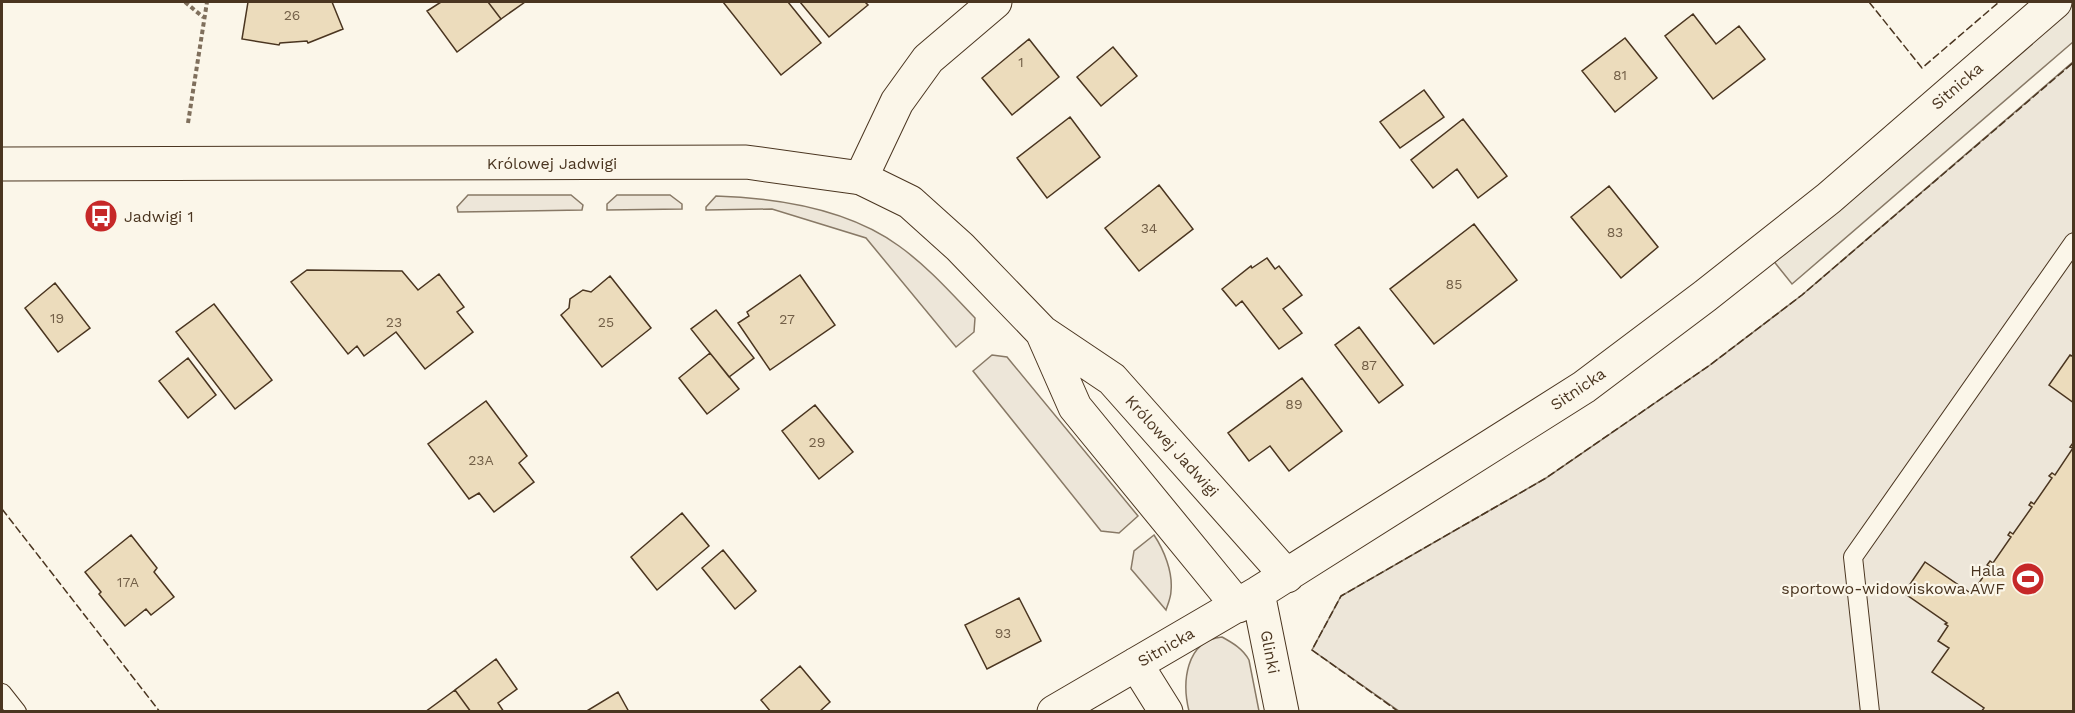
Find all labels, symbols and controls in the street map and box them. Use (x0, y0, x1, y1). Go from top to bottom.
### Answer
house number: 26 (284, 7, 300, 23)
house number: 1 (1018, 54, 1024, 70)
street label: Sitnicka (1927, 58, 1987, 114)
house number: 81 (1613, 67, 1627, 83)
street label: Królowej Jadwigi (487, 154, 617, 173)
bus stop icon: Jadwigi 1 (83, 198, 119, 234)
place label: Jadwigi 1 (124, 207, 194, 226)
house number: 34 (1141, 220, 1157, 236)
house number: 83 (1607, 224, 1623, 240)
house number: 85 (1446, 276, 1462, 292)
house number: 19 (50, 310, 64, 326)
house number: 27 (779, 311, 795, 327)
house number: 23 (386, 314, 402, 330)
house number: 25 (598, 314, 614, 330)
house number: 87 (1361, 357, 1377, 373)
street label: Sitnicka (1547, 364, 1609, 414)
street label: Królowej Jadwigi (1121, 391, 1223, 501)
house number: 89 (1285, 396, 1303, 412)
house number: 29 (809, 434, 825, 450)
house number: 23A (468, 452, 494, 468)
place label: Hala sportowo-widowiskowa AWF (1781, 561, 2005, 598)
sports icon: Hala sportowo-widowiskowa AWF (2010, 561, 2046, 597)
house number: 17A (117, 574, 139, 590)
street label: Sitnicka (1134, 623, 1198, 671)
house number: 93 (995, 625, 1011, 641)
street label: Glinki (1256, 629, 1284, 675)

